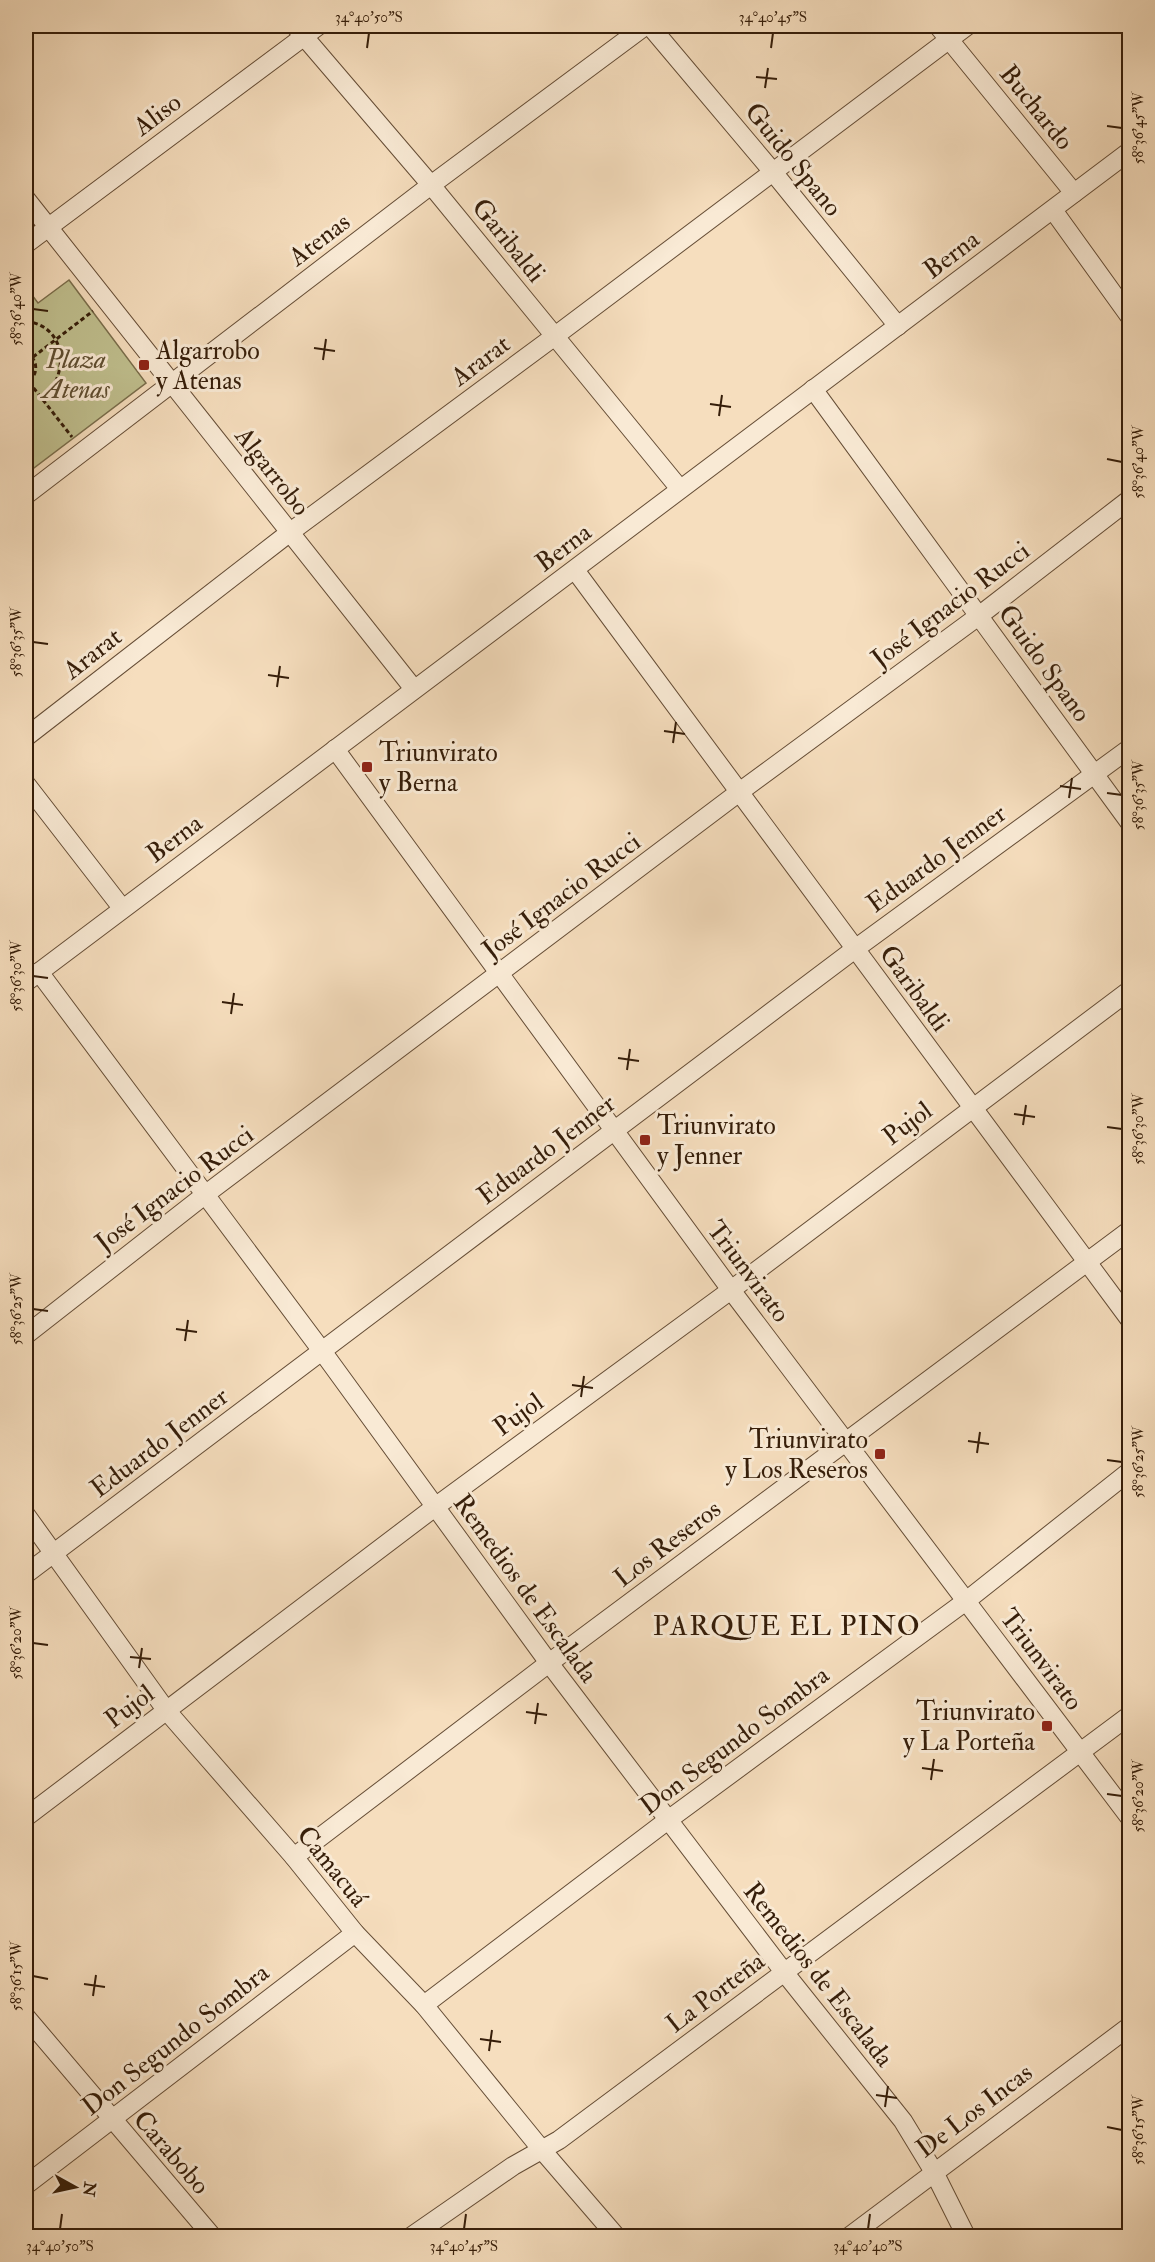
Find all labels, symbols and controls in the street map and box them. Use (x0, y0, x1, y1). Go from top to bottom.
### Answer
text: 34°40'50"S (335, 8, 403, 27)
text: 34°40'45"S (739, 8, 807, 27)
street label: Buchardo (992, 59, 1080, 157)
street label: Aliso (127, 87, 188, 144)
text: 58°36'45"W (1129, 91, 1148, 164)
street label: Guido Spano (737, 96, 849, 224)
street label: Garibaldi (465, 192, 552, 289)
street label: Atenas (282, 206, 357, 274)
street label: Berna (917, 223, 986, 286)
text: 58°36'40"W (7, 271, 26, 346)
street label: Ararat (444, 328, 516, 394)
place label: Algarrobo y Atenas (155, 335, 260, 397)
park label: Plaza Atenas (39, 344, 111, 406)
marker: Algarrobo y Atenas (137, 358, 151, 372)
street label: Algarrobo (227, 420, 317, 522)
text: 58°36'40"W (1129, 424, 1148, 499)
street label: Berna (529, 516, 598, 579)
street label: José Ignacio Rucci (864, 535, 1036, 675)
street label: Guido Spano (990, 599, 1097, 729)
text: 58°36'35"W (7, 606, 26, 677)
street label: Ararat (56, 621, 128, 687)
place label: Triunvirato y Berna (379, 737, 498, 799)
text: 58°36'35"W (1129, 759, 1148, 830)
marker: Triunvirato y Berna (360, 760, 374, 774)
street label: Eduardo Jenner (861, 797, 1013, 920)
street label: Berna (140, 807, 209, 870)
street label: José Ignacio Rucci (475, 826, 647, 966)
street label: Garibaldi (872, 939, 956, 1038)
text: 58°36'30"W (7, 940, 26, 1012)
street label: Eduardo Jenner (471, 1087, 622, 1212)
text: 58°36'30"W (1129, 1093, 1148, 1165)
street label: Pujol (877, 1095, 939, 1153)
place label: Triunvirato y Jenner (657, 1110, 776, 1172)
street label: José Ignacio Rucci (88, 1119, 260, 1259)
marker: Triunvirato y Jenner (638, 1133, 652, 1147)
street label: Triunvirato (700, 1214, 797, 1329)
text: 58°36'25"W (7, 1272, 26, 1345)
street label: Eduardo Jenner (84, 1380, 235, 1505)
street label: Pujol (487, 1386, 550, 1444)
place label: Triunvirato y Los Reseros (725, 1424, 868, 1486)
text: 58°36'25"W (1129, 1425, 1148, 1498)
marker: Triunvirato y Los Reseros (873, 1447, 887, 1461)
street label: Remedios de Escalada (446, 1488, 605, 1689)
street label: Los Reseros (608, 1493, 728, 1594)
street label: Triunvirato (993, 1602, 1090, 1717)
text: 58°36'20"W (7, 1606, 26, 1680)
district label: PARQUE EL PINO (653, 1609, 921, 1644)
street label: Don Segundo Sombra (634, 1659, 836, 1822)
street label: Pujol (99, 1678, 161, 1736)
place label: Triunvirato y La Porteña (903, 1696, 1035, 1758)
marker: Triunvirato y La Porteña (1040, 1719, 1054, 1733)
text: 58°36'20"W (1129, 1759, 1148, 1833)
street label: Camacuá (290, 1820, 375, 1914)
street label: Remedios de Escalada (736, 1876, 900, 2074)
text: 58°36'15"W (7, 1940, 26, 2011)
street label: La Porteña (660, 1945, 771, 2040)
street label: Don Segundo Sombra (76, 1957, 276, 2123)
street label: De Los Incas (910, 2057, 1039, 2165)
text: 58°36'15"W (1129, 2094, 1148, 2165)
street label: Carabobo (126, 2104, 216, 2201)
north arrow (45, 2157, 105, 2217)
text: N (78, 2179, 100, 2198)
text: 34°40'50"S (26, 2237, 94, 2256)
text: 34°40'45"S (430, 2237, 498, 2256)
text: 34°40'40"S (833, 2237, 903, 2256)

